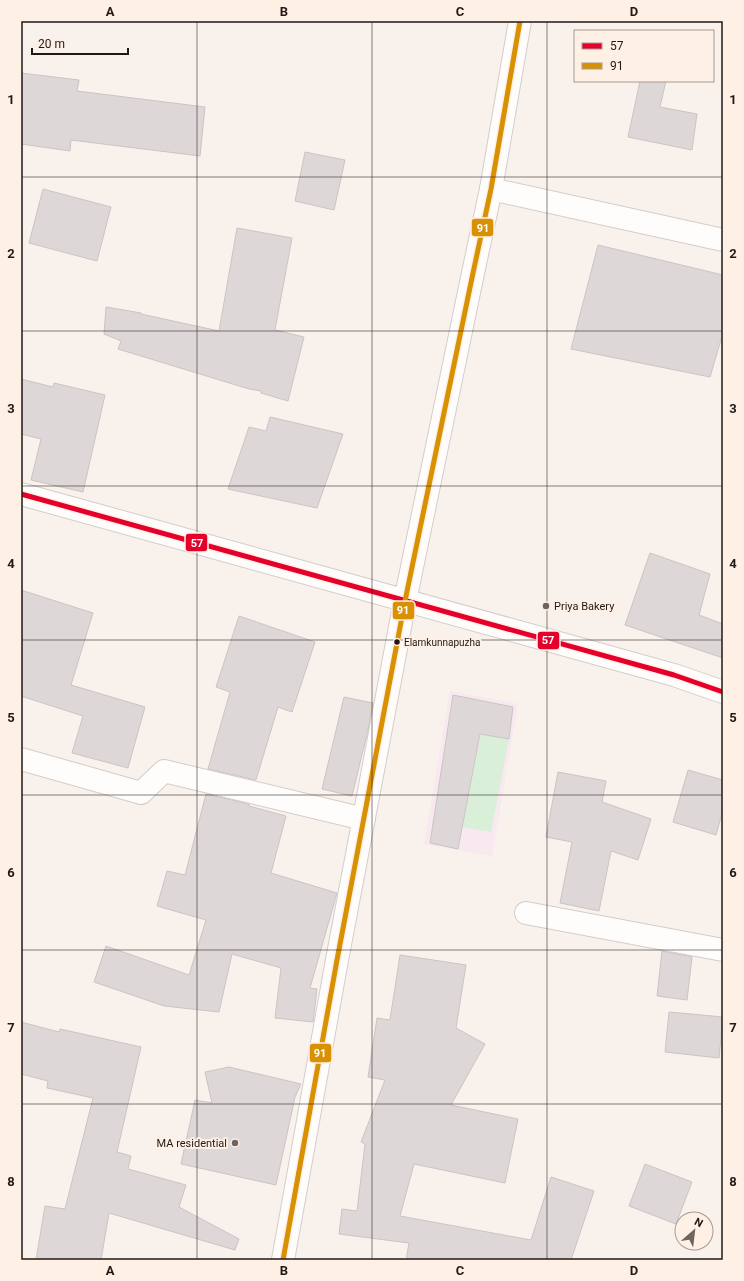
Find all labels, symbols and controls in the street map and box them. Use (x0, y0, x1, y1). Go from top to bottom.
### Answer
text: A (106, 4, 115, 19)
text: B (280, 4, 288, 19)
text: C (456, 4, 465, 19)
text: D (630, 4, 638, 19)
scale bar (32, 30, 128, 56)
legend (574, 30, 714, 82)
text: 20 m (38, 37, 65, 51)
text: 57 (610, 39, 624, 53)
text: 91 (610, 59, 624, 73)
text: 1 (7, 92, 15, 107)
text: 1 (729, 92, 737, 107)
line badge: 91 (471, 218, 494, 237)
text: 91 (477, 222, 489, 235)
text: 2 (7, 246, 15, 261)
text: 2 (729, 246, 737, 261)
text: 3 (7, 401, 15, 416)
text: 3 (729, 401, 737, 416)
line badge: 57 (185, 533, 208, 552)
text: 57 (191, 537, 203, 550)
text: 4 (7, 556, 15, 571)
text: 4 (729, 556, 737, 571)
place label: Priya Bakery (554, 600, 615, 613)
line badge: 91 (392, 601, 415, 620)
marker: Priya Bakery (541, 601, 551, 611)
text: 91 (397, 604, 409, 617)
line badge: 57 (537, 631, 560, 650)
text: 57 (542, 634, 554, 647)
marker: Elamkunnapuzha (392, 637, 402, 647)
place label: Elamkunnapuzha (404, 637, 480, 648)
text: 5 (7, 710, 15, 725)
text: 5 (729, 710, 737, 725)
text: 6 (7, 865, 15, 880)
text: 6 (729, 865, 737, 880)
text: 7 (7, 1020, 15, 1035)
text: 7 (729, 1020, 737, 1035)
line badge: 91 (309, 1043, 332, 1063)
text: 91 (314, 1047, 326, 1060)
place label: MA residential (157, 1137, 227, 1150)
marker: MA residential (230, 1138, 240, 1148)
text: 8 (7, 1174, 15, 1189)
text: 8 (729, 1174, 737, 1189)
north arrow (674, 1211, 714, 1251)
text: N (692, 1215, 705, 1230)
text: A (106, 1263, 115, 1278)
text: B (280, 1263, 288, 1278)
text: C (456, 1263, 465, 1278)
text: D (630, 1263, 638, 1278)

